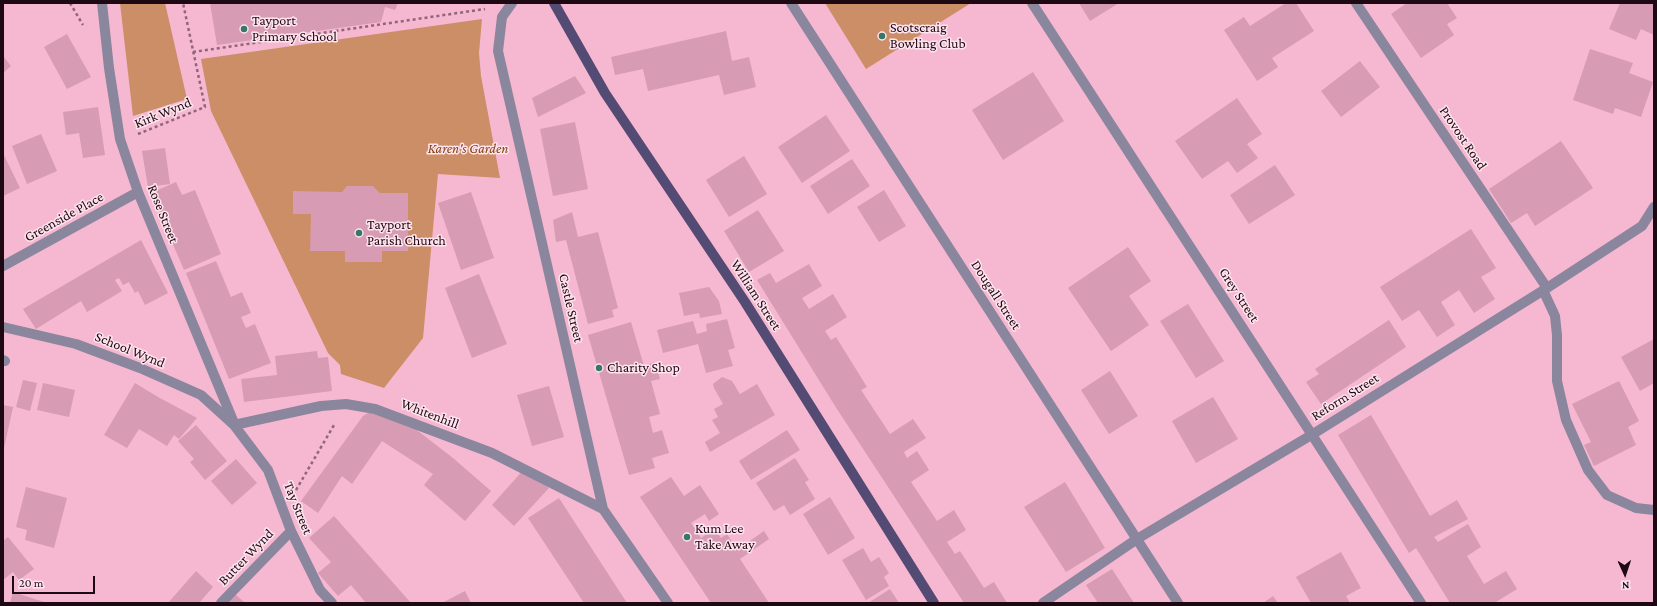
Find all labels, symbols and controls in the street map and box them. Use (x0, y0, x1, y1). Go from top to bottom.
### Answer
place label: Tayport Primary School (252, 13, 337, 46)
place label: Scotscraig Bowling Club (890, 20, 966, 52)
marker: Tayport Primary School (239, 24, 249, 34)
marker: Scotscraig Bowling Club (877, 31, 887, 41)
street label: Kirk Wynd (132, 94, 194, 132)
street label: Provost Road (1436, 103, 1490, 173)
park label: Karen's Garden (428, 141, 508, 157)
street label: Rose Street (144, 182, 182, 246)
street label: Greenside Place (22, 188, 106, 246)
place label: Tayport Parish Church (367, 217, 446, 250)
marker: Tayport Parish Church (354, 228, 364, 238)
street label: William Street (727, 257, 785, 333)
street label: Dougall Street (967, 257, 1025, 333)
street label: Grey Street (1215, 265, 1263, 325)
street label: Castle Street (555, 272, 587, 344)
street label: School Wynd (93, 328, 167, 372)
place label: Charity Shop (607, 360, 680, 376)
marker: Charity Shop (594, 363, 604, 373)
street label: Reform Street (1308, 370, 1382, 424)
street label: Whitenhill (399, 395, 461, 433)
street label: Tay Street (280, 479, 316, 537)
place label: Kum Lee Take Away (695, 521, 755, 554)
street label: Butter Wynd (215, 525, 277, 589)
marker: Kum Lee Take Away (682, 532, 692, 542)
north arrow (1605, 554, 1645, 594)
scale bar (14, 568, 97, 594)
text: 20 m (19, 576, 43, 590)
text: N (1622, 580, 1630, 592)

